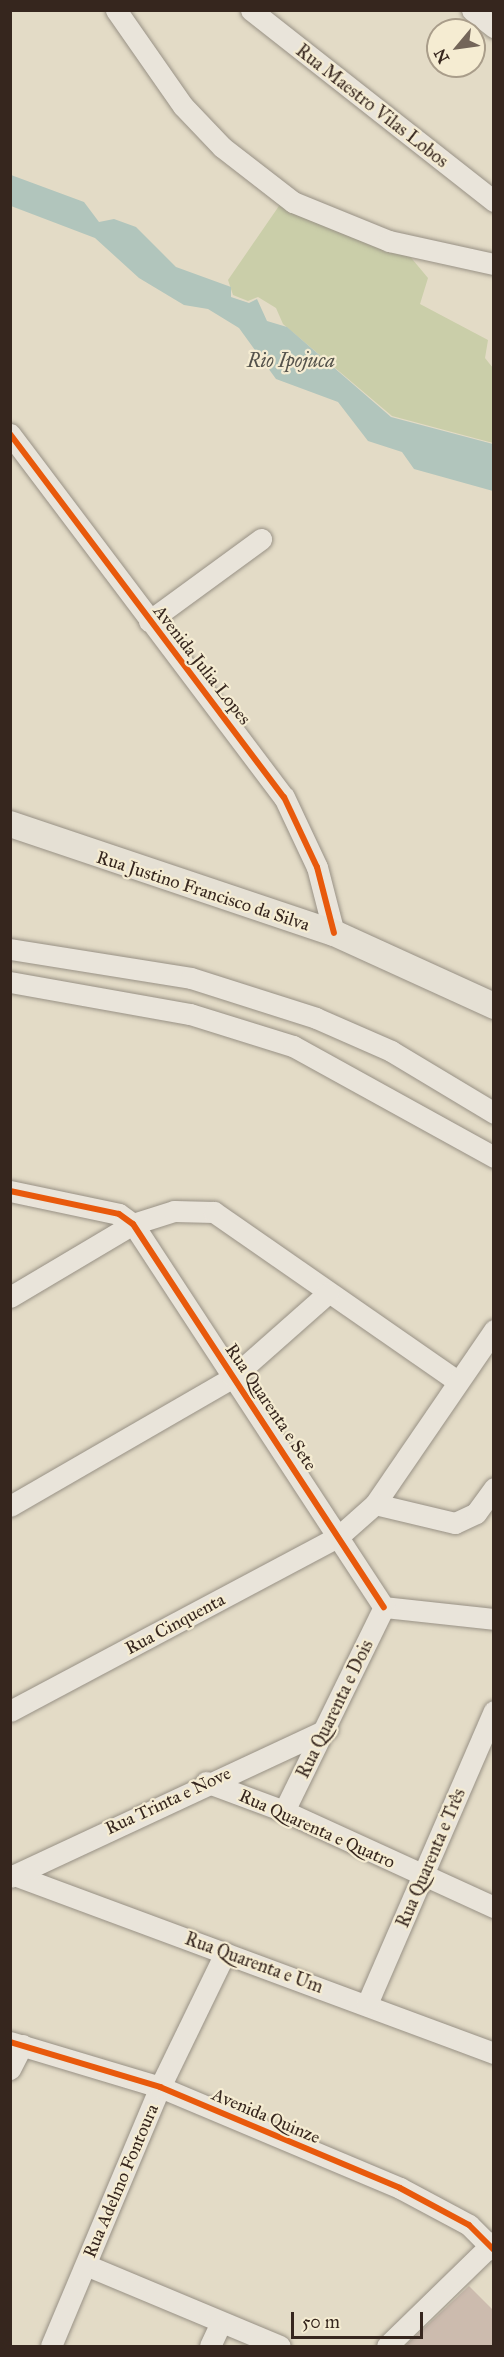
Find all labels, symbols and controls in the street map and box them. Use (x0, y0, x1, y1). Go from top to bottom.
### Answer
north arrow (426, 18, 486, 78)
street label: Rua Maestro Vilas Lobos (292, 40, 452, 172)
text: N (430, 45, 453, 67)
water label: Rio Ipojuca (247, 348, 335, 372)
street label: Avenida Julia Lopes (149, 601, 255, 729)
street label: Rua Justino Francisco da Silva (94, 846, 312, 936)
street label: Rua Quarenta e Sete (221, 1340, 321, 1474)
street label: Rua Cinquenta (121, 1589, 229, 1659)
street label: Rua Quarenta e Dois (292, 1636, 378, 1782)
street label: Rua Trinta e Nove (102, 1762, 234, 1840)
street label: Rua Quarenta e Quatro (236, 1785, 398, 1873)
street label: Rua Quarenta e Três (392, 1785, 470, 1931)
street label: Rua Quarenta e Um (182, 1928, 326, 1998)
street label: Avenida Quinze (209, 2084, 323, 2148)
street label: Rua Adelmo Fontoura (79, 2101, 163, 2261)
scale bar (294, 2300, 426, 2338)
text: 50 m (302, 2311, 340, 2333)

